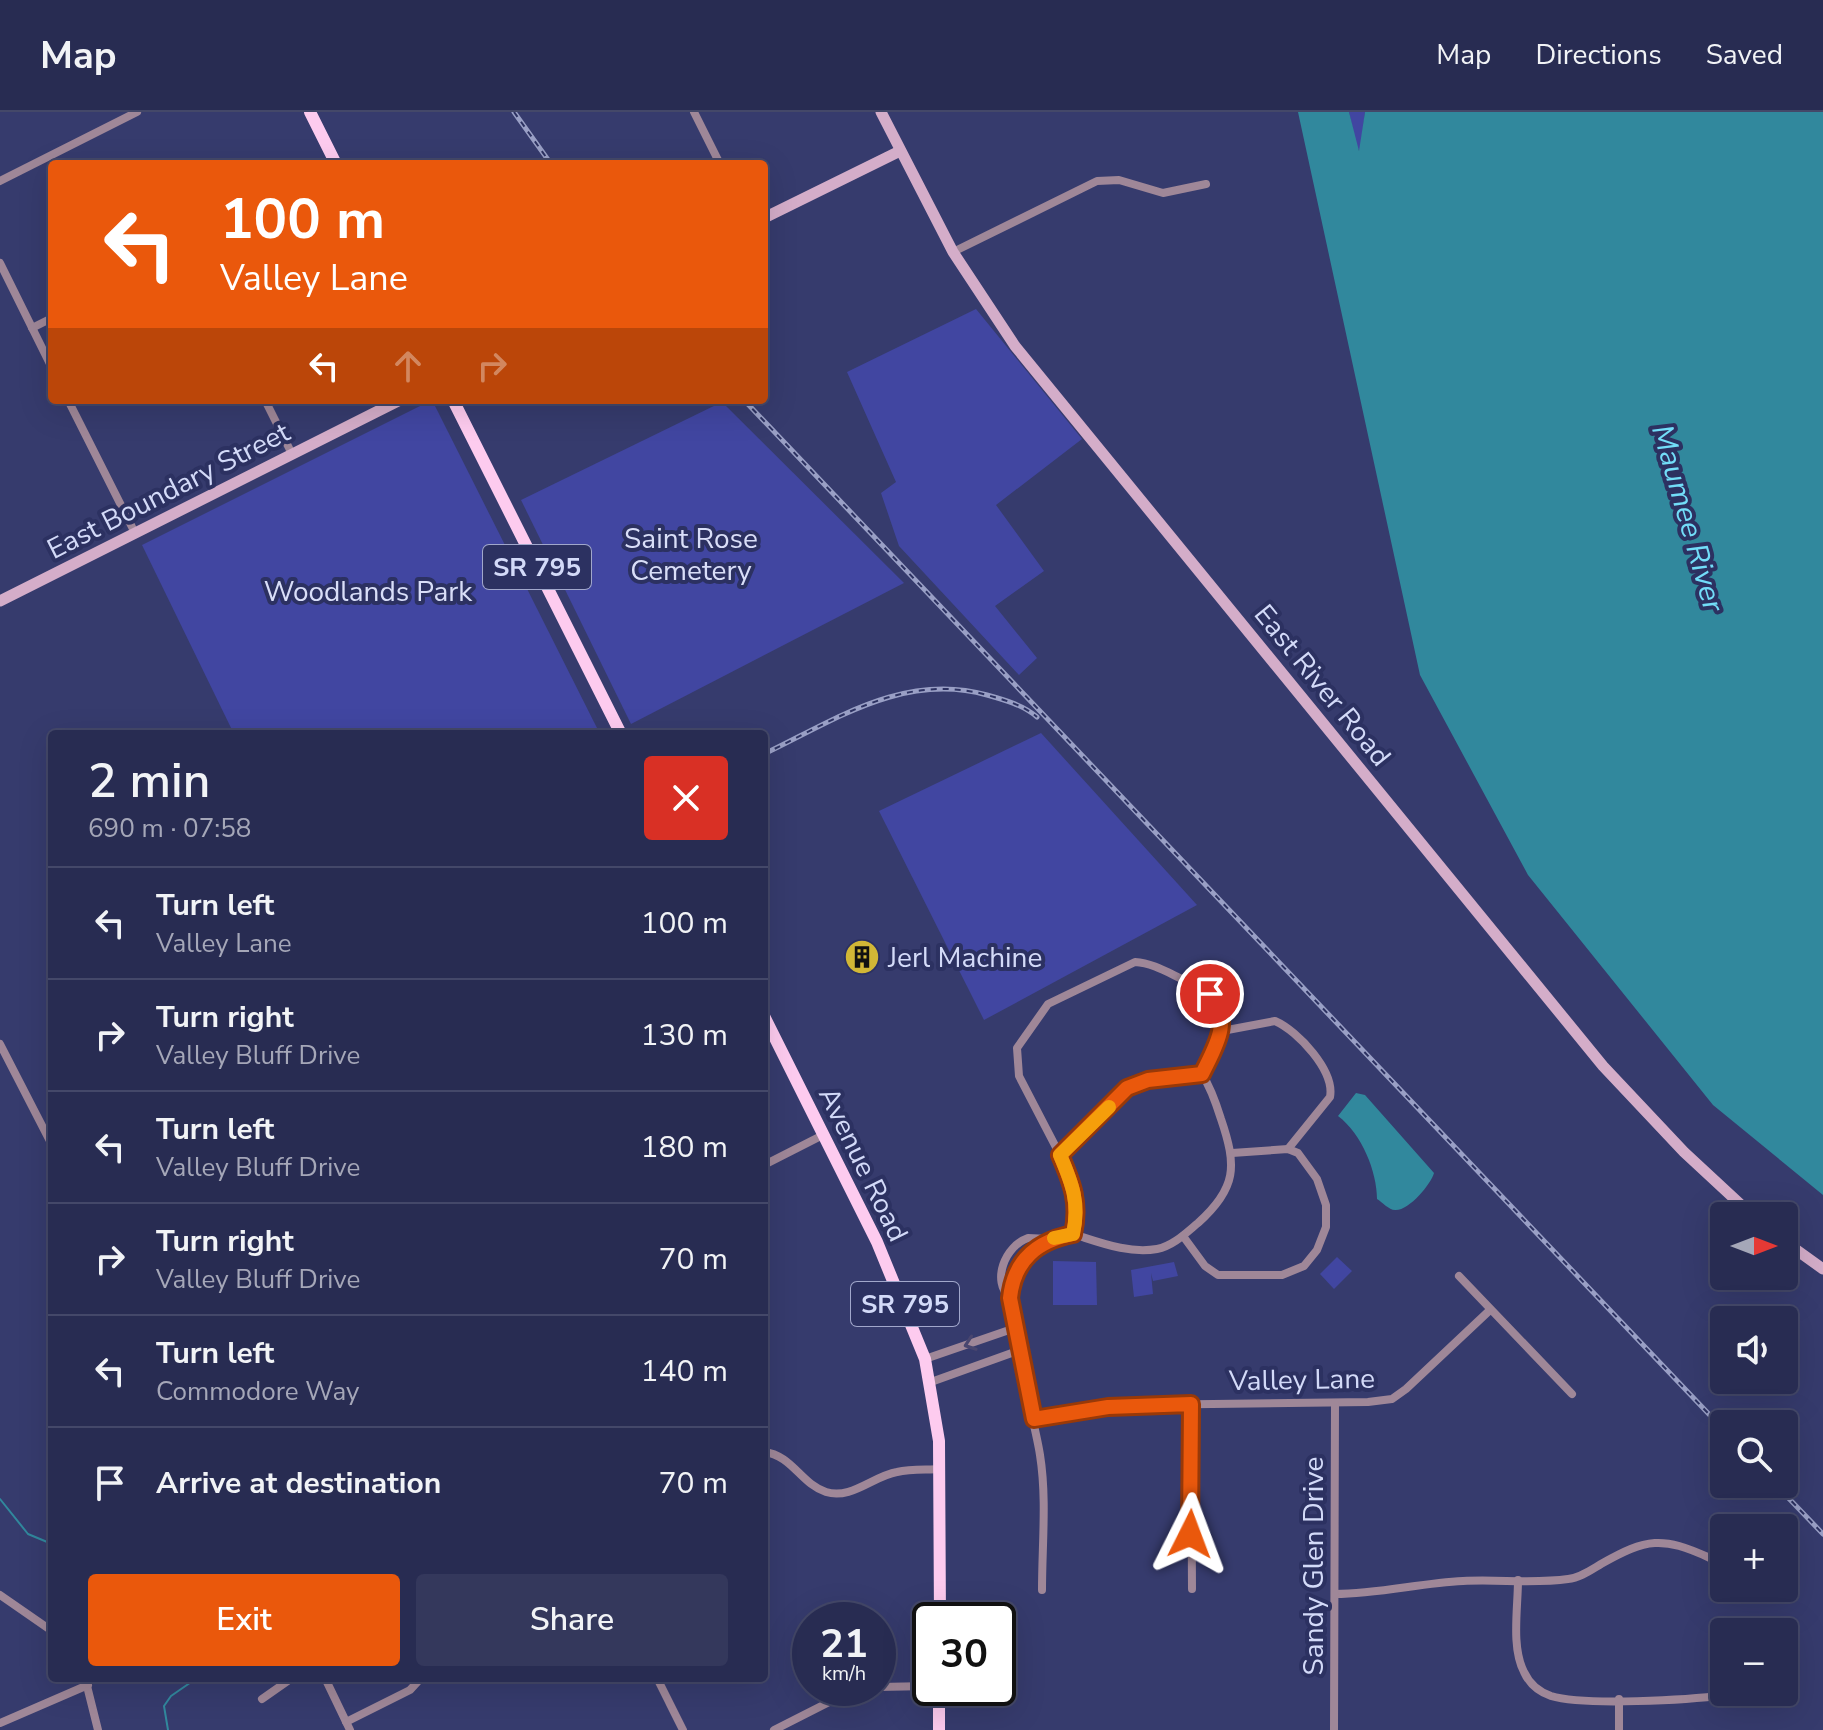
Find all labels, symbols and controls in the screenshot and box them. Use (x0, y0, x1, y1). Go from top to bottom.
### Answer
text: Map (40, 30, 117, 81)
text: Map (1436, 36, 1491, 74)
text: Directions (1535, 36, 1662, 74)
text: Saved (1706, 36, 1783, 74)
text: 100 m (220, 181, 385, 258)
icon: left (88, 192, 192, 296)
text: Valley Lane (220, 254, 408, 303)
icon: left (302, 344, 346, 388)
icon: ahead (386, 344, 430, 388)
icon: right (470, 344, 514, 388)
street label: East Boundary Street (41, 413, 296, 569)
water label: Maumee River (1641, 420, 1734, 618)
park label: Saint Rose Cemetery (624, 520, 758, 590)
road number: SR 795 (483, 545, 591, 589)
park label: Woodlands Park (264, 573, 473, 611)
street label: East River Road (1245, 597, 1399, 775)
text: 2 min (88, 748, 210, 814)
button: close (644, 756, 728, 840)
text: 690 m · 07:58 (88, 811, 251, 846)
text: Turn left (156, 885, 274, 926)
icon: left (88, 901, 132, 945)
text: 100 m (641, 903, 728, 944)
text: Valley Lane (156, 926, 292, 961)
building icon: Jerl Machine (843, 938, 881, 976)
place label: Jerl Machine (887, 939, 1042, 977)
pin (1176, 960, 1244, 1028)
icon: arrive (1188, 972, 1232, 1016)
text: Turn right (156, 997, 294, 1038)
icon: right (88, 1013, 132, 1057)
text: 130 m (641, 1015, 728, 1056)
text: Valley Bluff Drive (156, 1038, 360, 1073)
street label: Avenue Road (809, 1081, 917, 1248)
text: Turn left (156, 1109, 274, 1150)
icon: left (88, 1125, 132, 1169)
text: 180 m (641, 1127, 728, 1168)
text: Valley Bluff Drive (156, 1150, 360, 1185)
north arrow (1710, 1202, 1798, 1290)
map controls (1710, 1202, 1798, 1706)
text: Turn right (156, 1221, 294, 1262)
icon: right (88, 1237, 132, 1281)
text: 70 m (659, 1239, 728, 1280)
text: Valley Bluff Drive (156, 1262, 360, 1297)
road number: SR 795 (851, 1282, 959, 1326)
button: sound (1710, 1306, 1798, 1394)
text: Turn left (156, 1333, 274, 1374)
one-way arrow (964, 1334, 978, 1350)
icon: left (88, 1349, 132, 1393)
text: 140 m (641, 1351, 728, 1392)
street label: Valley Lane (1228, 1360, 1375, 1400)
text: Commodore Way (156, 1374, 359, 1409)
button: search (1710, 1410, 1798, 1498)
street label: Sandy Glen Drive (1295, 1457, 1333, 1675)
icon: arrive (88, 1461, 132, 1505)
text: Arrive at destination (156, 1463, 441, 1504)
text: 70 m (659, 1463, 728, 1504)
position arrow (1148, 1492, 1232, 1576)
button: + (1710, 1514, 1798, 1602)
button: Exit (88, 1574, 400, 1666)
button: Share (416, 1574, 728, 1666)
speed limit sign: 30 (912, 1602, 1016, 1706)
text: 21 (820, 1617, 868, 1671)
button: − (1710, 1618, 1798, 1706)
text: km/h (822, 1660, 866, 1687)

